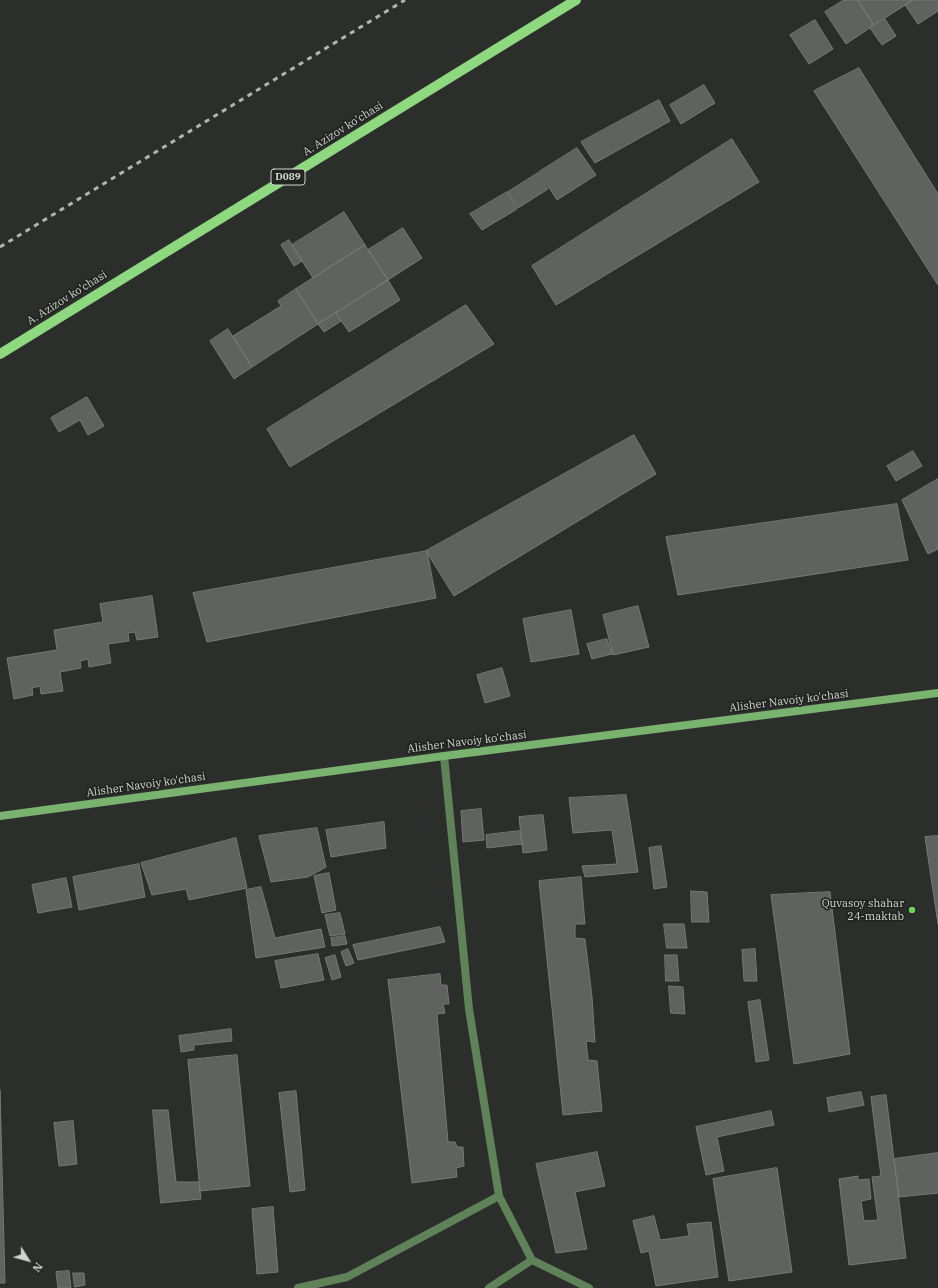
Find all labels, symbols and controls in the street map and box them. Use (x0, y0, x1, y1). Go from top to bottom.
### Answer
street label: A. Azizov ko'chasi (300, 99, 386, 159)
road number: D089 (271, 169, 305, 185)
street label: A. Azizov ko'chasi (24, 268, 110, 328)
street label: Alisher Navoiy ko'chasi (729, 687, 849, 715)
street label: Alisher Navoiy ko'chasi (407, 728, 527, 756)
street label: Alisher Navoiy ko'chasi (86, 770, 206, 800)
place label: Quvasoy shahar 24-maktab (822, 897, 904, 923)
marker: Quvasoy shahar 24-maktab (907, 905, 917, 915)
north arrow (8, 1240, 48, 1280)
text: N (29, 1260, 46, 1275)

